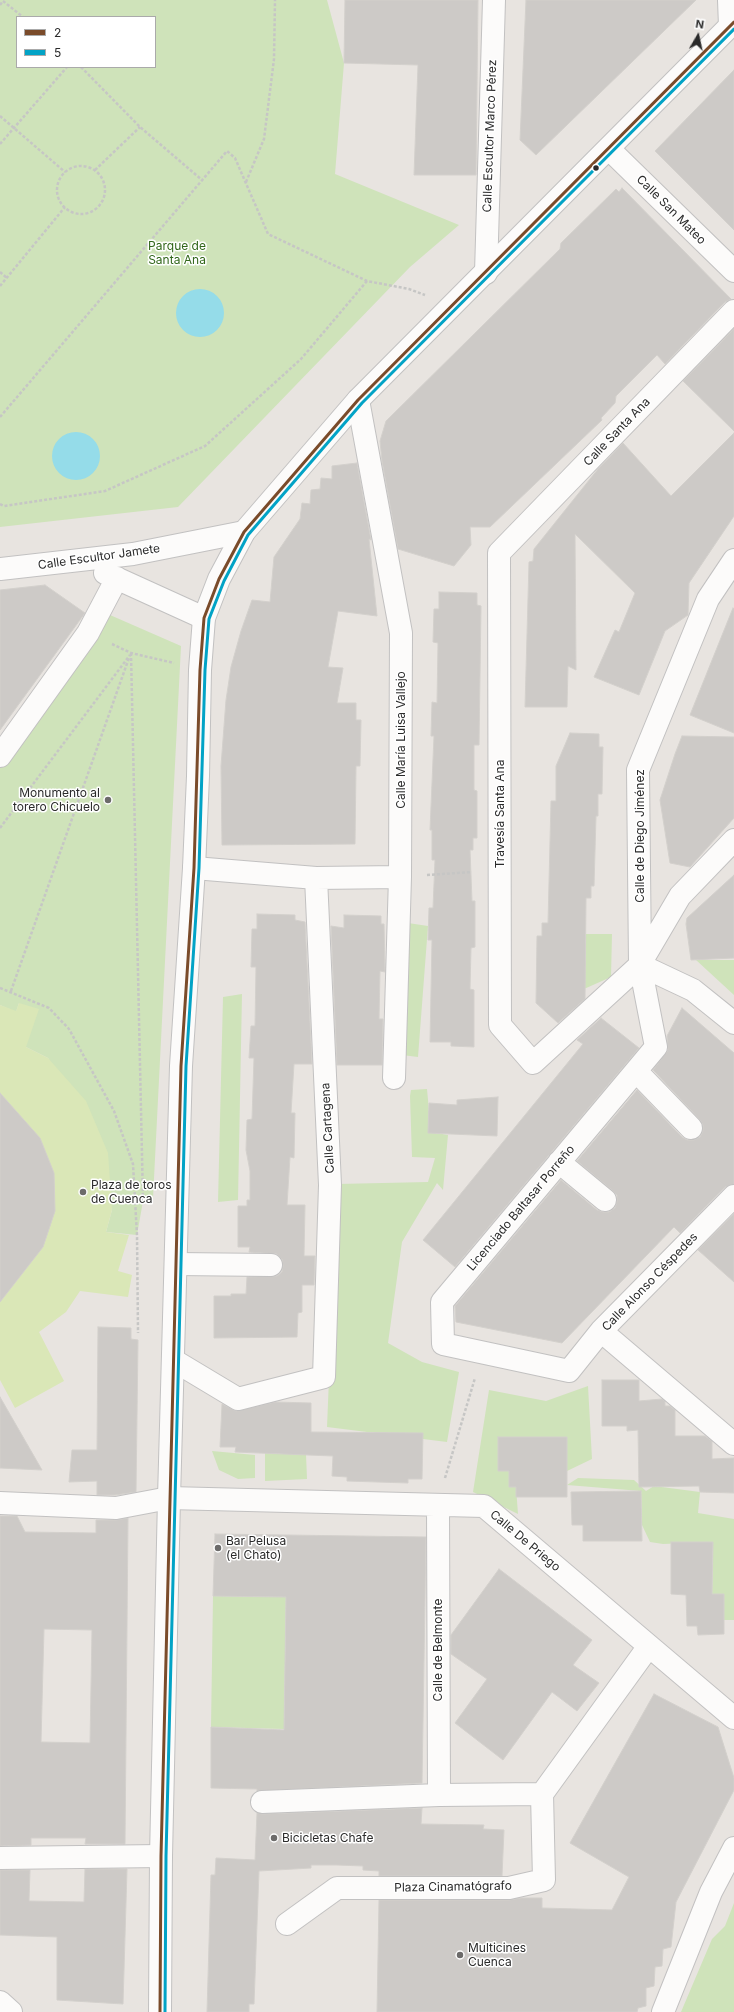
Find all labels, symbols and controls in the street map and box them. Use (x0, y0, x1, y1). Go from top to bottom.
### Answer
legend (16, 16, 156, 68)
north arrow (678, 16, 718, 56)
text: N (695, 17, 705, 32)
text: 2 (54, 25, 61, 40)
text: 5 (54, 45, 61, 60)
street label: Calle Escultor Marco Pérez (480, 59, 500, 213)
unlabelled marker (591, 163, 601, 173)
street label: Calle San Mateo (633, 172, 709, 248)
park label: Parque de Santa Ana (148, 239, 206, 267)
street label: Calle Santa Ana (581, 395, 653, 469)
street label: Calle Escultor Jamete (37, 541, 161, 573)
street label: Calle María Luisa Vallejo (394, 671, 408, 809)
street label: Travesía Santa Ana (493, 760, 507, 868)
street label: Calle de Diego Jiménez (633, 769, 647, 903)
place label: Monumento al torero Chicuelo (13, 786, 100, 814)
marker: Monumento al torero Chicuelo (103, 795, 113, 805)
street label: Calle Cartagena (318, 1082, 338, 1174)
street label: Licenciado Baltasar Porreño (464, 1142, 578, 1274)
place label: Plaza de toros de Cuenca (91, 1178, 172, 1206)
marker: Plaza de toros de Cuenca (78, 1187, 88, 1197)
street label: Calle Alonso Céspedes (599, 1230, 701, 1334)
street label: Calle De Priego (487, 1507, 563, 1575)
place label: Bar Pelusa (el Chato) (226, 1534, 286, 1562)
marker: Bar Pelusa (el Chato) (213, 1543, 223, 1553)
street label: Calle de Belmonte (431, 1599, 445, 1701)
place label: Bicicletas Chafe (282, 1831, 373, 1845)
marker: Bicicletas Chafe (269, 1833, 279, 1843)
street label: Plaza Cinamatógrafo (394, 1879, 512, 1895)
place label: Multicines Cuenca (468, 1941, 526, 1969)
marker: Multicines Cuenca (455, 1950, 465, 1960)

